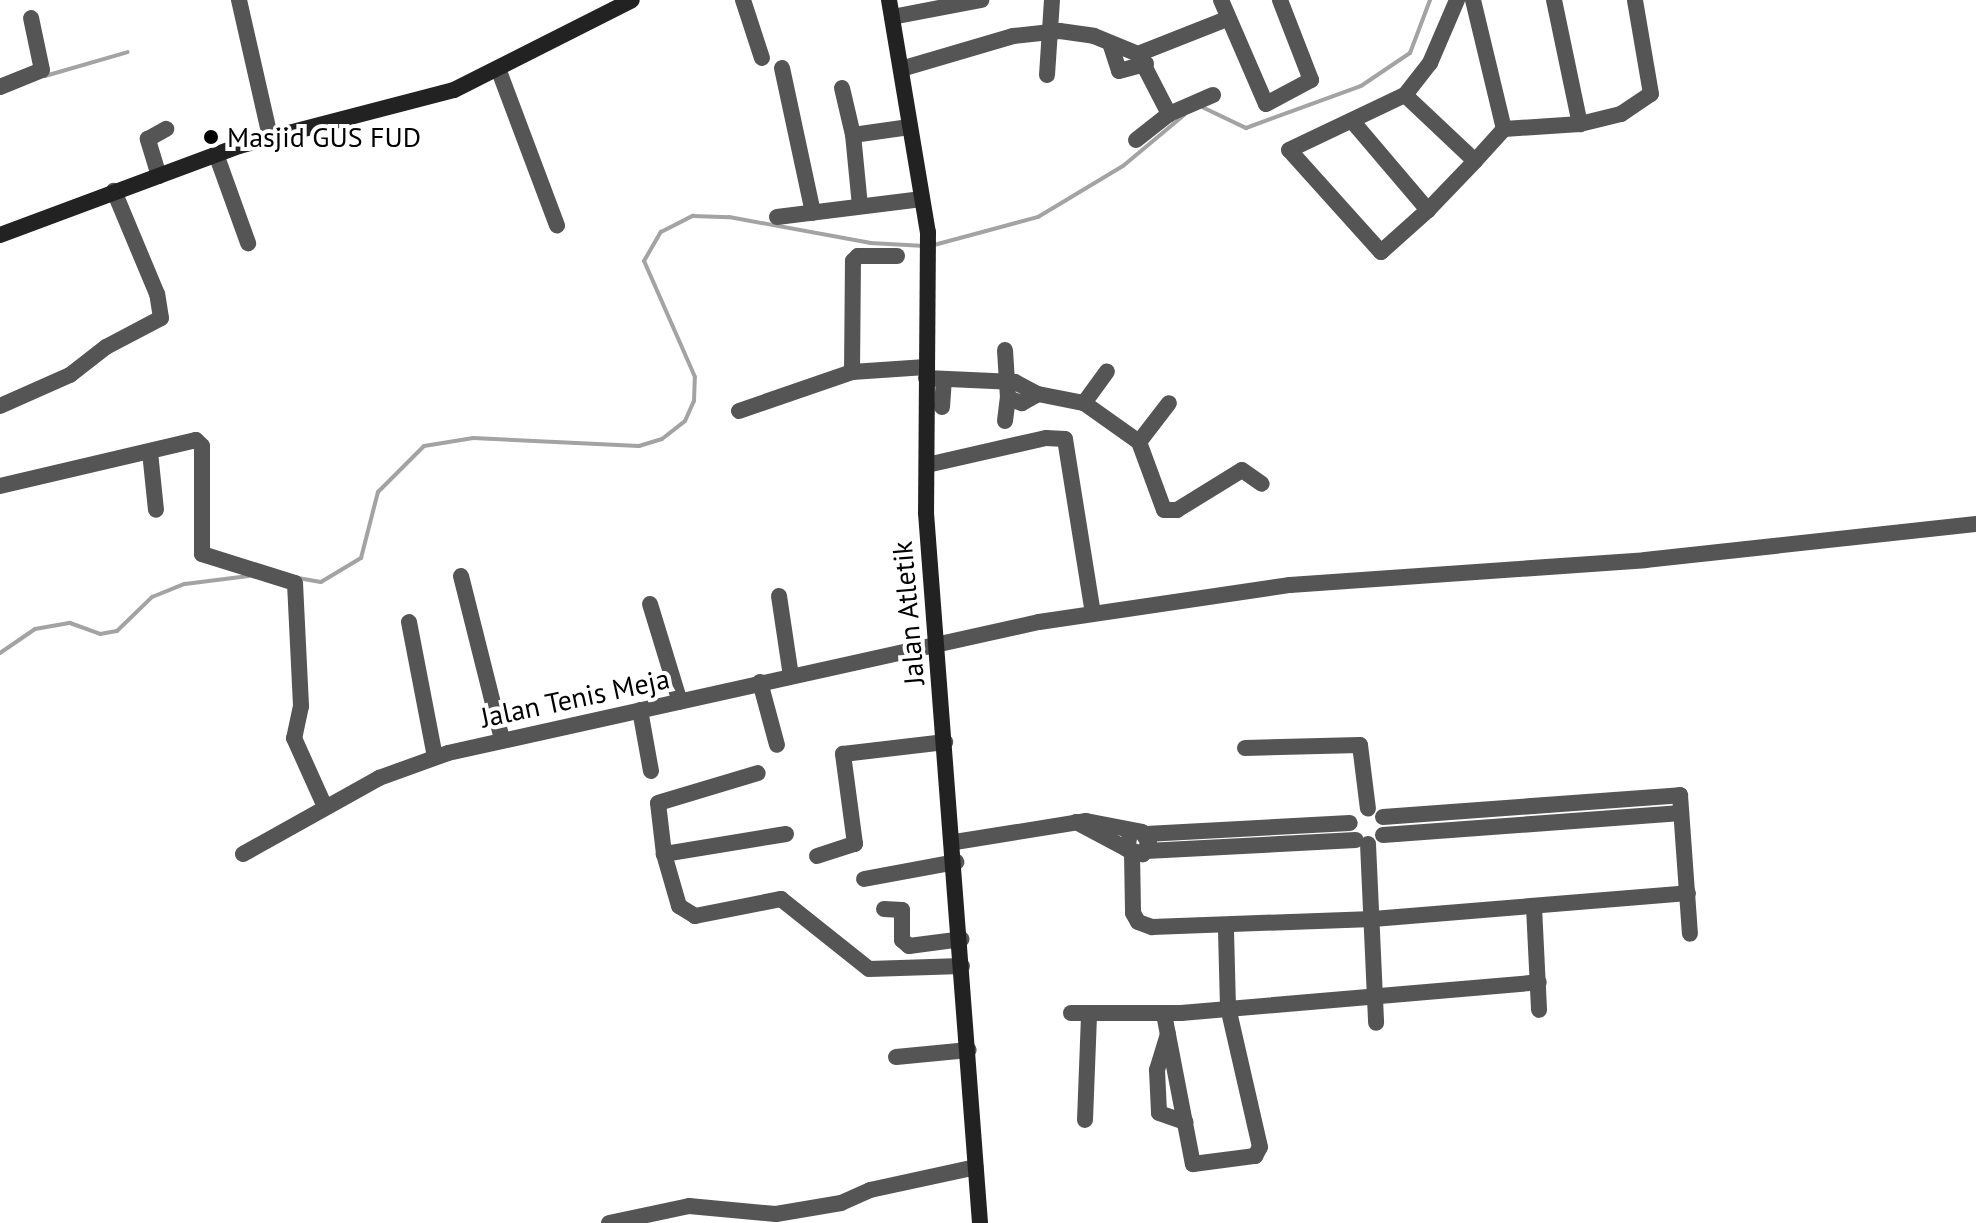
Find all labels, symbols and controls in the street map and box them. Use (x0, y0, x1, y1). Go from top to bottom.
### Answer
place label: Masjid GUS FUD (227, 120, 421, 154)
marker: Masjid GUS FUD (202, 128, 220, 146)
street label: Jalan Atletik (885, 539, 931, 687)
street label: Jalan Tenis Meja (477, 662, 673, 734)

